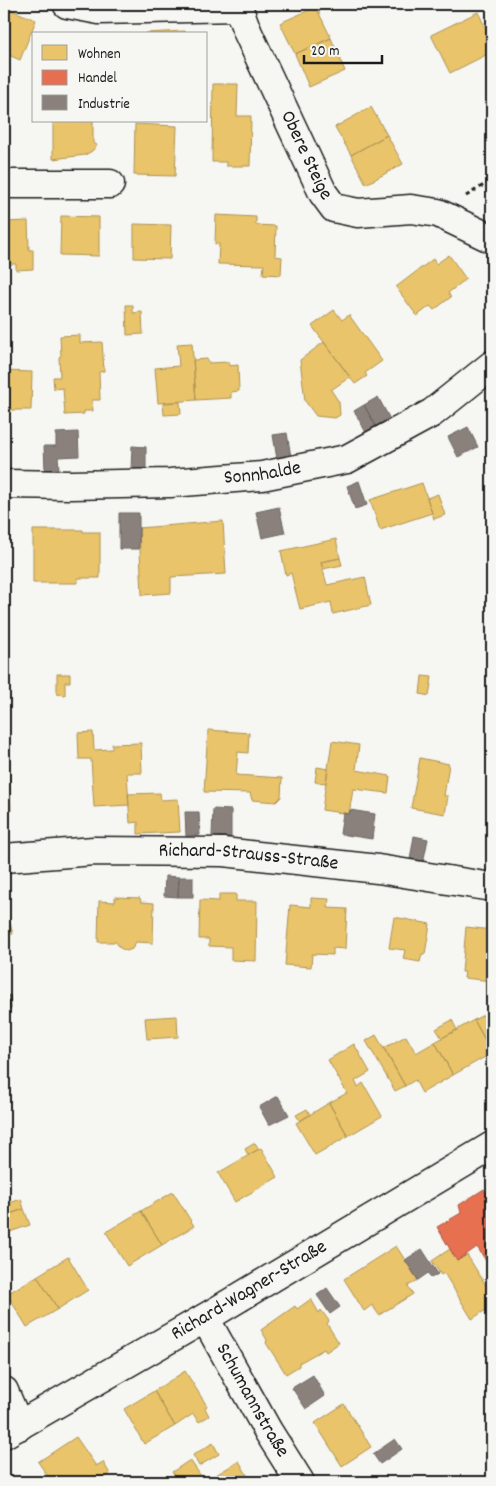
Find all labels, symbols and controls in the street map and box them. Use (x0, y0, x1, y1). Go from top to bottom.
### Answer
legend (32, 32, 208, 122)
scale bar (304, 32, 381, 64)
text: 20 m (311, 41, 339, 63)
text: Wohnen (78, 44, 121, 66)
text: Handel (78, 68, 117, 90)
text: Industrie (78, 94, 130, 116)
street label: Obere Steige (272, 106, 338, 207)
street label: Sonnhalde (223, 454, 304, 493)
street label: Richard-Strauss-Straße (158, 838, 340, 879)
street label: Richard-Wagner-Straße (166, 1234, 333, 1348)
street label: Schumannstraße (208, 1339, 296, 1463)

